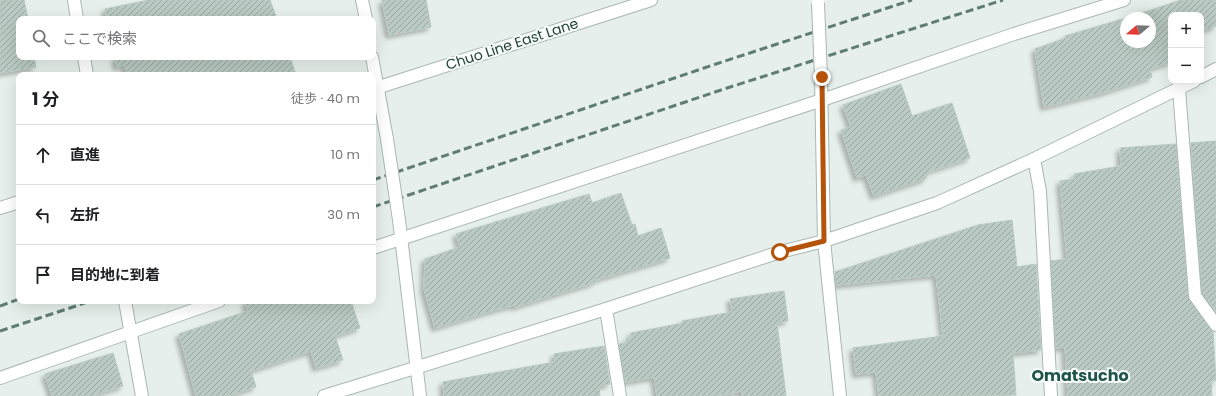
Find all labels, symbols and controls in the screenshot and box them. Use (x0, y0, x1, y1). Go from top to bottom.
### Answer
north arrow (1120, 12, 1156, 48)
map controls (1168, 12, 1204, 84)
button: + (1168, 12, 1204, 48)
street label: Chuo Line East Lane (443, 13, 581, 75)
search box (16, 16, 376, 60)
icon: search (30, 27, 52, 49)
text: ここで検索 (62, 28, 137, 49)
button: − (1168, 48, 1204, 84)
route end (813, 68, 831, 86)
text: 1 分 (32, 87, 59, 111)
text: 徒歩 · 40 m (291, 89, 360, 108)
icon: ahead (32, 144, 54, 166)
text: 直進 (70, 144, 100, 165)
text: 10 m (331, 145, 360, 164)
icon: left (32, 204, 54, 226)
text: 左折 (70, 204, 100, 225)
text: 30 m (327, 205, 360, 224)
route start (771, 243, 789, 261)
icon: arrive (32, 264, 54, 286)
text: 目的地に到着 (70, 264, 160, 285)
district label: Omatsucho (1031, 364, 1129, 387)

